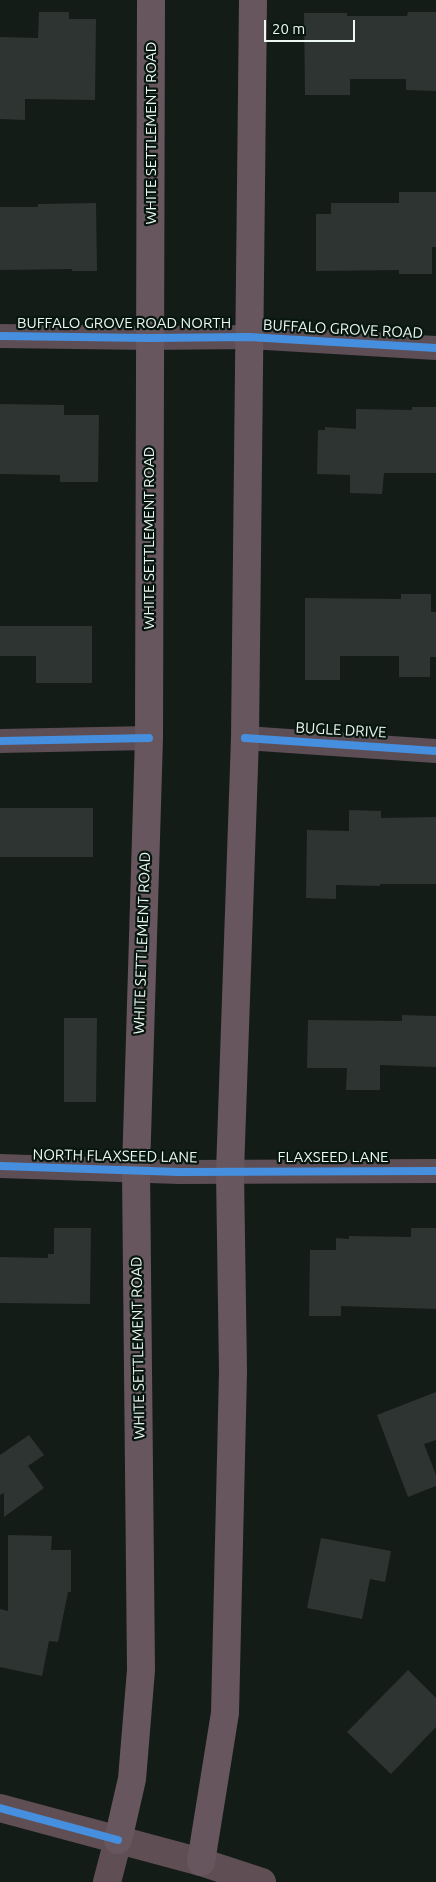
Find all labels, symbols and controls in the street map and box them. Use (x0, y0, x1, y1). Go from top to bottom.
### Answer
scale bar (266, 10, 357, 42)
text: 20 m (272, 20, 305, 37)
street label: WHITE SETTLEMENT ROAD (142, 42, 160, 224)
street label: BUFFALO GROVE ROAD NORTH (17, 314, 231, 332)
street label: BUFFALO GROVE ROAD (263, 316, 423, 342)
street label: WHITE SETTLEMENT ROAD (140, 447, 158, 629)
street label: BUGLE DRIVE (295, 719, 387, 741)
street label: WHITE SETTLEMENT ROAD (130, 851, 154, 1035)
street label: NORTH FLAXSEED LANE (32, 1146, 198, 1166)
street label: FLAXSEED LANE (278, 1148, 388, 1166)
street label: WHITE SETTLEMENT ROAD (127, 1256, 149, 1440)

